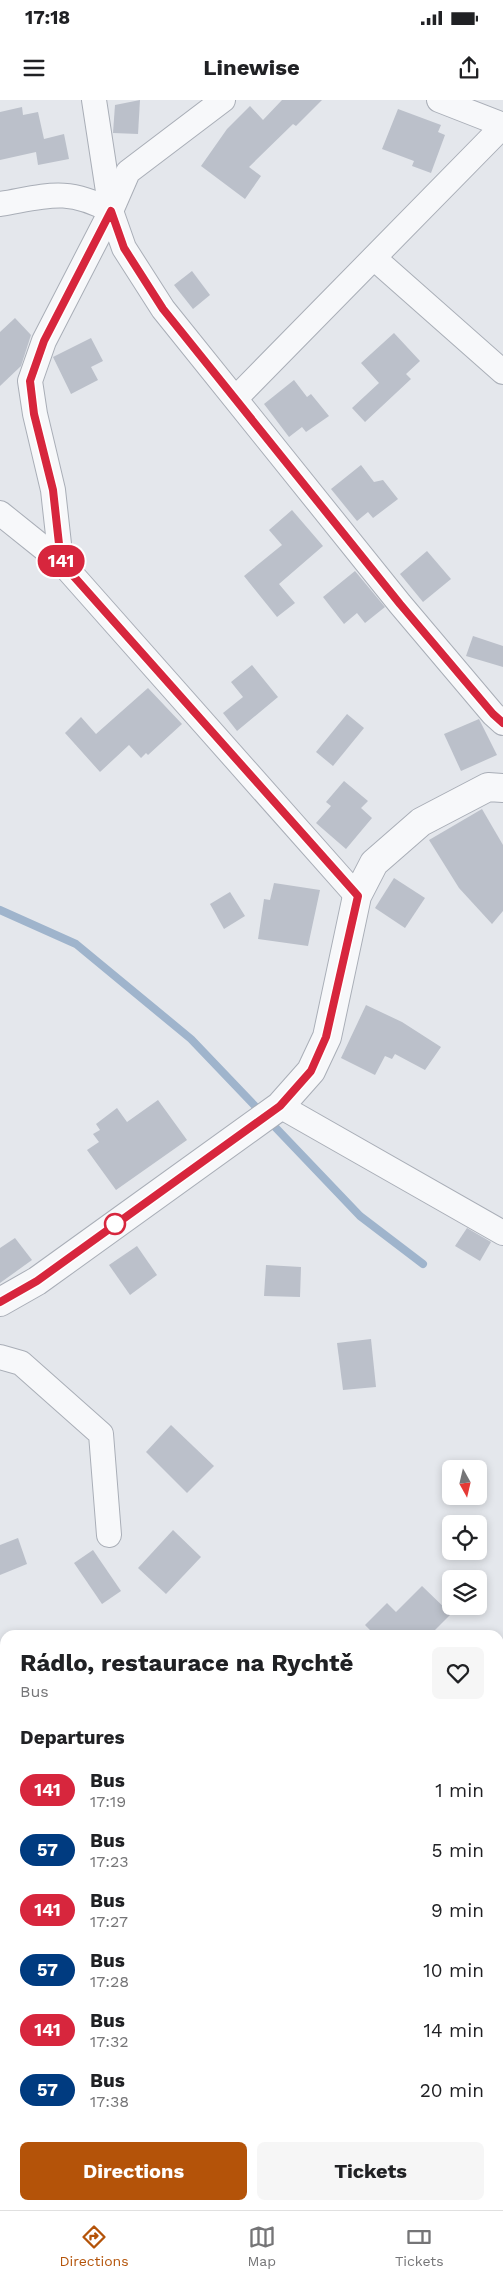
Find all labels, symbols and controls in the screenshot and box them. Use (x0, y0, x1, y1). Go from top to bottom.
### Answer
text: 17:18 (25, 6, 70, 29)
icon: menu (20, 54, 48, 82)
icon: share (455, 54, 483, 82)
text: Linewise (203, 55, 300, 80)
line badge: 141 (32, 545, 90, 577)
text: 141 (48, 550, 74, 571)
unlabelled marker (104, 1213, 126, 1235)
north arrow (442, 1460, 488, 1505)
map controls (442, 1460, 487, 1615)
button: locate (442, 1515, 487, 1560)
button: layers (442, 1570, 487, 1615)
button: heart (432, 1647, 484, 1699)
text: Rádlo, restaurace na Rychtě (20, 1649, 353, 1677)
text: Bus (20, 1682, 49, 1701)
text: Departures (20, 1726, 125, 1749)
text: Bus (90, 1769, 125, 1792)
text: 141 (34, 1779, 61, 1800)
text: 1 min (435, 1779, 484, 1802)
text: 17:19 (90, 1792, 126, 1811)
text: Bus (90, 1829, 125, 1852)
text: 57 (37, 1839, 58, 1860)
text: 5 min (432, 1839, 484, 1862)
text: 17:23 (90, 1852, 129, 1871)
text: Bus (90, 1889, 125, 1912)
text: 141 (34, 1899, 61, 1920)
text: 9 min (431, 1899, 484, 1922)
text: 17:27 (90, 1912, 128, 1931)
text: Bus (90, 1949, 125, 1972)
text: 57 (37, 1959, 58, 1980)
text: 10 min (423, 1959, 484, 1982)
text: 17:28 (90, 1972, 129, 1991)
text: Bus (90, 2009, 125, 2032)
text: 141 (34, 2019, 61, 2040)
text: 14 min (424, 2019, 484, 2042)
text: 17:32 (90, 2032, 129, 2051)
text: Bus (90, 2069, 125, 2092)
text: 57 (37, 2079, 58, 2100)
text: 20 min (420, 2079, 484, 2102)
text: 17:38 (90, 2092, 129, 2111)
button: Directions (20, 2142, 247, 2200)
button: Tickets (257, 2142, 484, 2200)
tab: Directions (59, 2223, 129, 2269)
tab: Map (247, 2223, 276, 2269)
tab: Tickets (395, 2223, 444, 2269)

